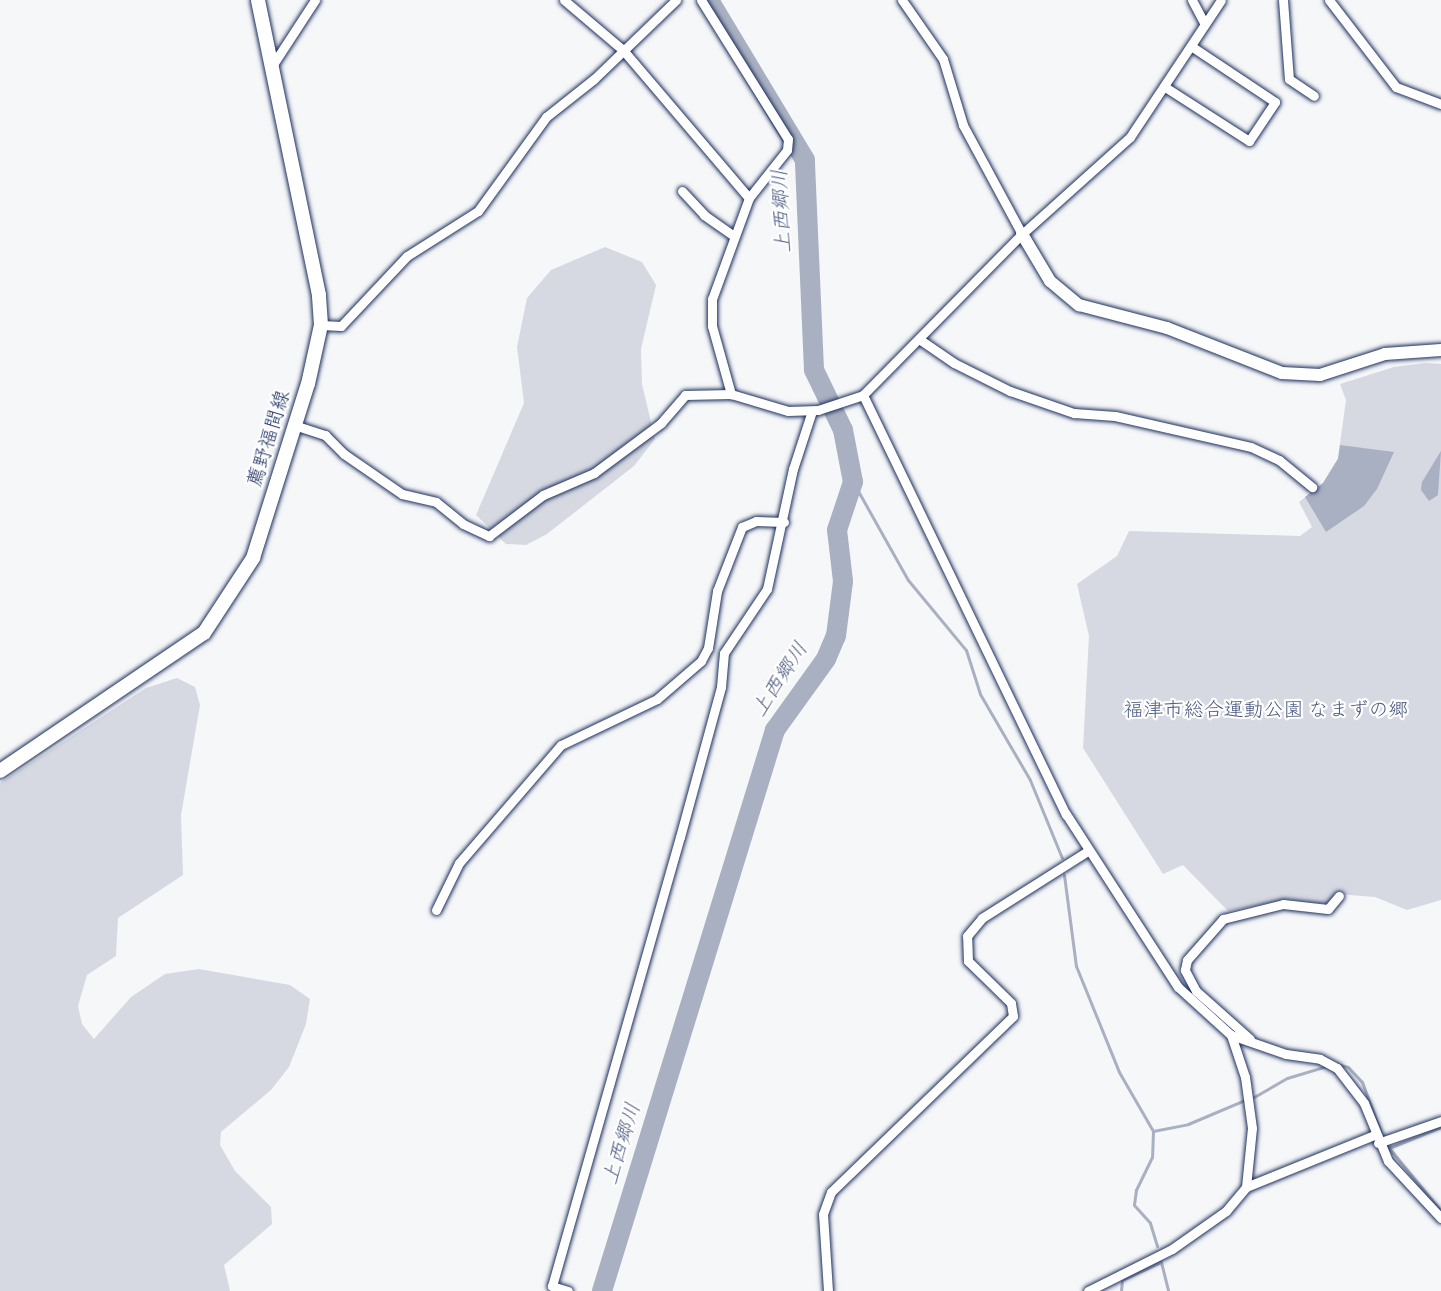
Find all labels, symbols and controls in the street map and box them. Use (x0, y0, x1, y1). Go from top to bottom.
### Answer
water label: 上西郷川 (768, 168, 798, 254)
street label: 薦野福間線 (244, 388, 296, 490)
water label: 上西郷川 (748, 638, 814, 722)
park label: 福津市総合運動公園 なまずの郷 (1124, 699, 1408, 723)
water label: 上西郷川 (599, 1100, 647, 1188)

